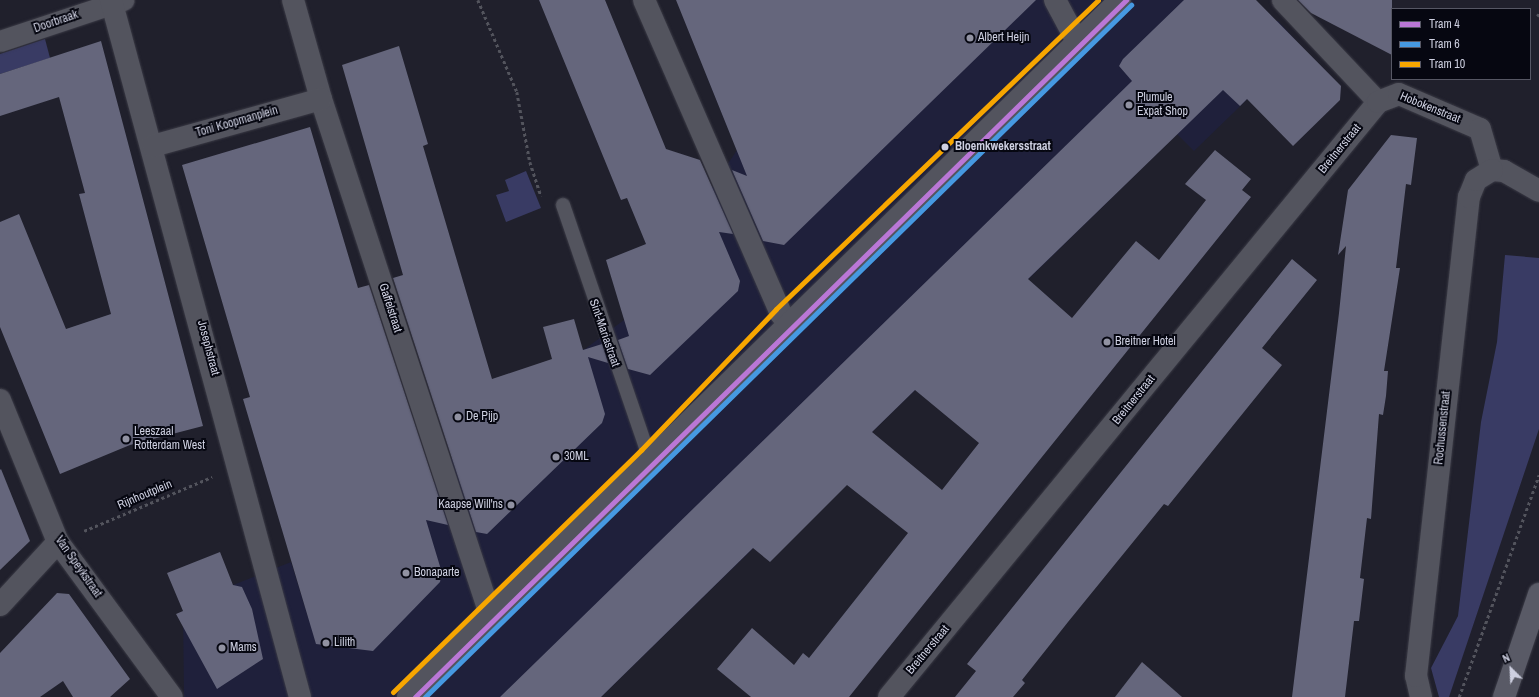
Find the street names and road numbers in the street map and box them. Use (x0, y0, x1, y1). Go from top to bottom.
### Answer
street label: Doorbraak (32, 8, 80, 36)
street label: Hobokenstraat (1398, 89, 1462, 127)
street label: Toni Koopmanplein (194, 103, 280, 141)
street label: Breitnerstraat (1316, 121, 1364, 177)
street label: Gaffelstraat (375, 282, 405, 334)
street label: Sint-Mariastraat (586, 297, 622, 369)
street label: Josephstraat (194, 319, 222, 377)
street label: Breitnerstraat (1110, 372, 1158, 428)
street label: Rochussenstraat (1432, 391, 1454, 465)
street label: Rijnhoutplein (115, 477, 175, 513)
street label: Van Speykstraat (52, 534, 104, 600)
street label: Breitnerstraat (903, 623, 953, 677)

